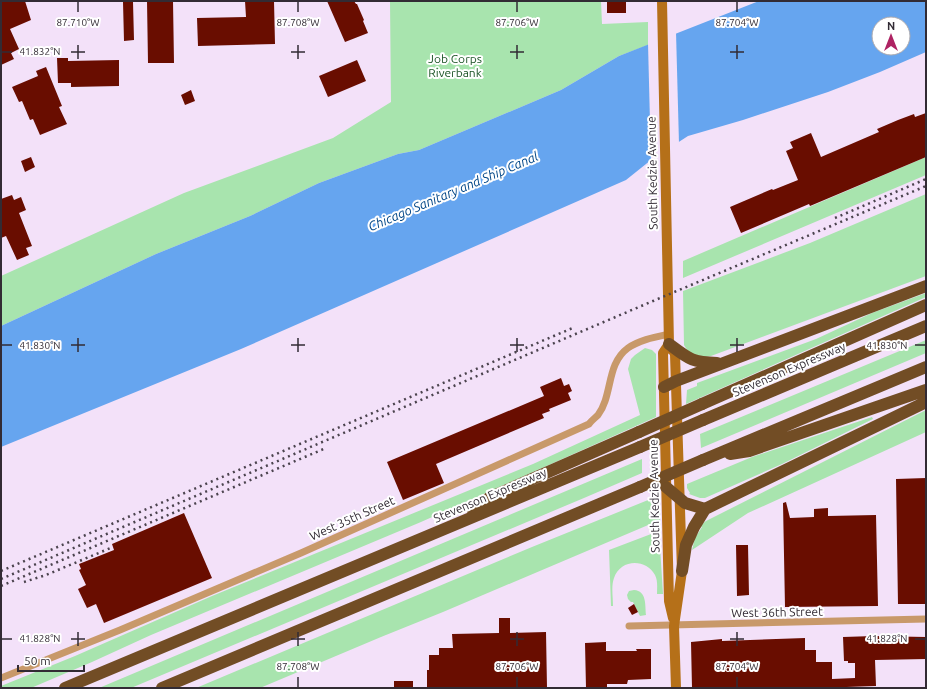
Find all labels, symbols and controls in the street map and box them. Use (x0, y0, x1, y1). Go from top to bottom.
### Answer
north arrow (871, 16, 911, 56)
text: 87.710°W (56, 17, 100, 28)
text: 87.708°W (276, 17, 320, 28)
text: 87.706°W (495, 17, 539, 28)
text: 87.704°W (715, 17, 759, 28)
text: N (887, 20, 895, 32)
text: 41.832°N (19, 46, 61, 57)
park label: Job Corps Riverbank (428, 52, 482, 79)
street label: South Kedzie Avenue (645, 116, 659, 230)
water label: Chicago Sanitary and Ship Canal (366, 149, 540, 233)
street label: Stevenson Expressway (731, 339, 848, 399)
text: 41.830°N (19, 340, 61, 351)
text: 41.830°N (866, 340, 908, 351)
street label: South Kedzie Avenue (647, 439, 661, 553)
street label: Stevenson Expressway (432, 465, 549, 525)
street label: West 35th Street (308, 493, 397, 543)
street label: West 36th Street (731, 605, 823, 619)
text: 41.828°N (19, 633, 61, 644)
text: 41.828°N (866, 633, 908, 644)
scale bar (18, 647, 84, 673)
text: 50 m (24, 654, 51, 667)
text: 87.708°W (276, 661, 320, 672)
text: 87.706°W (495, 661, 539, 672)
text: 87.704°W (715, 661, 759, 672)

